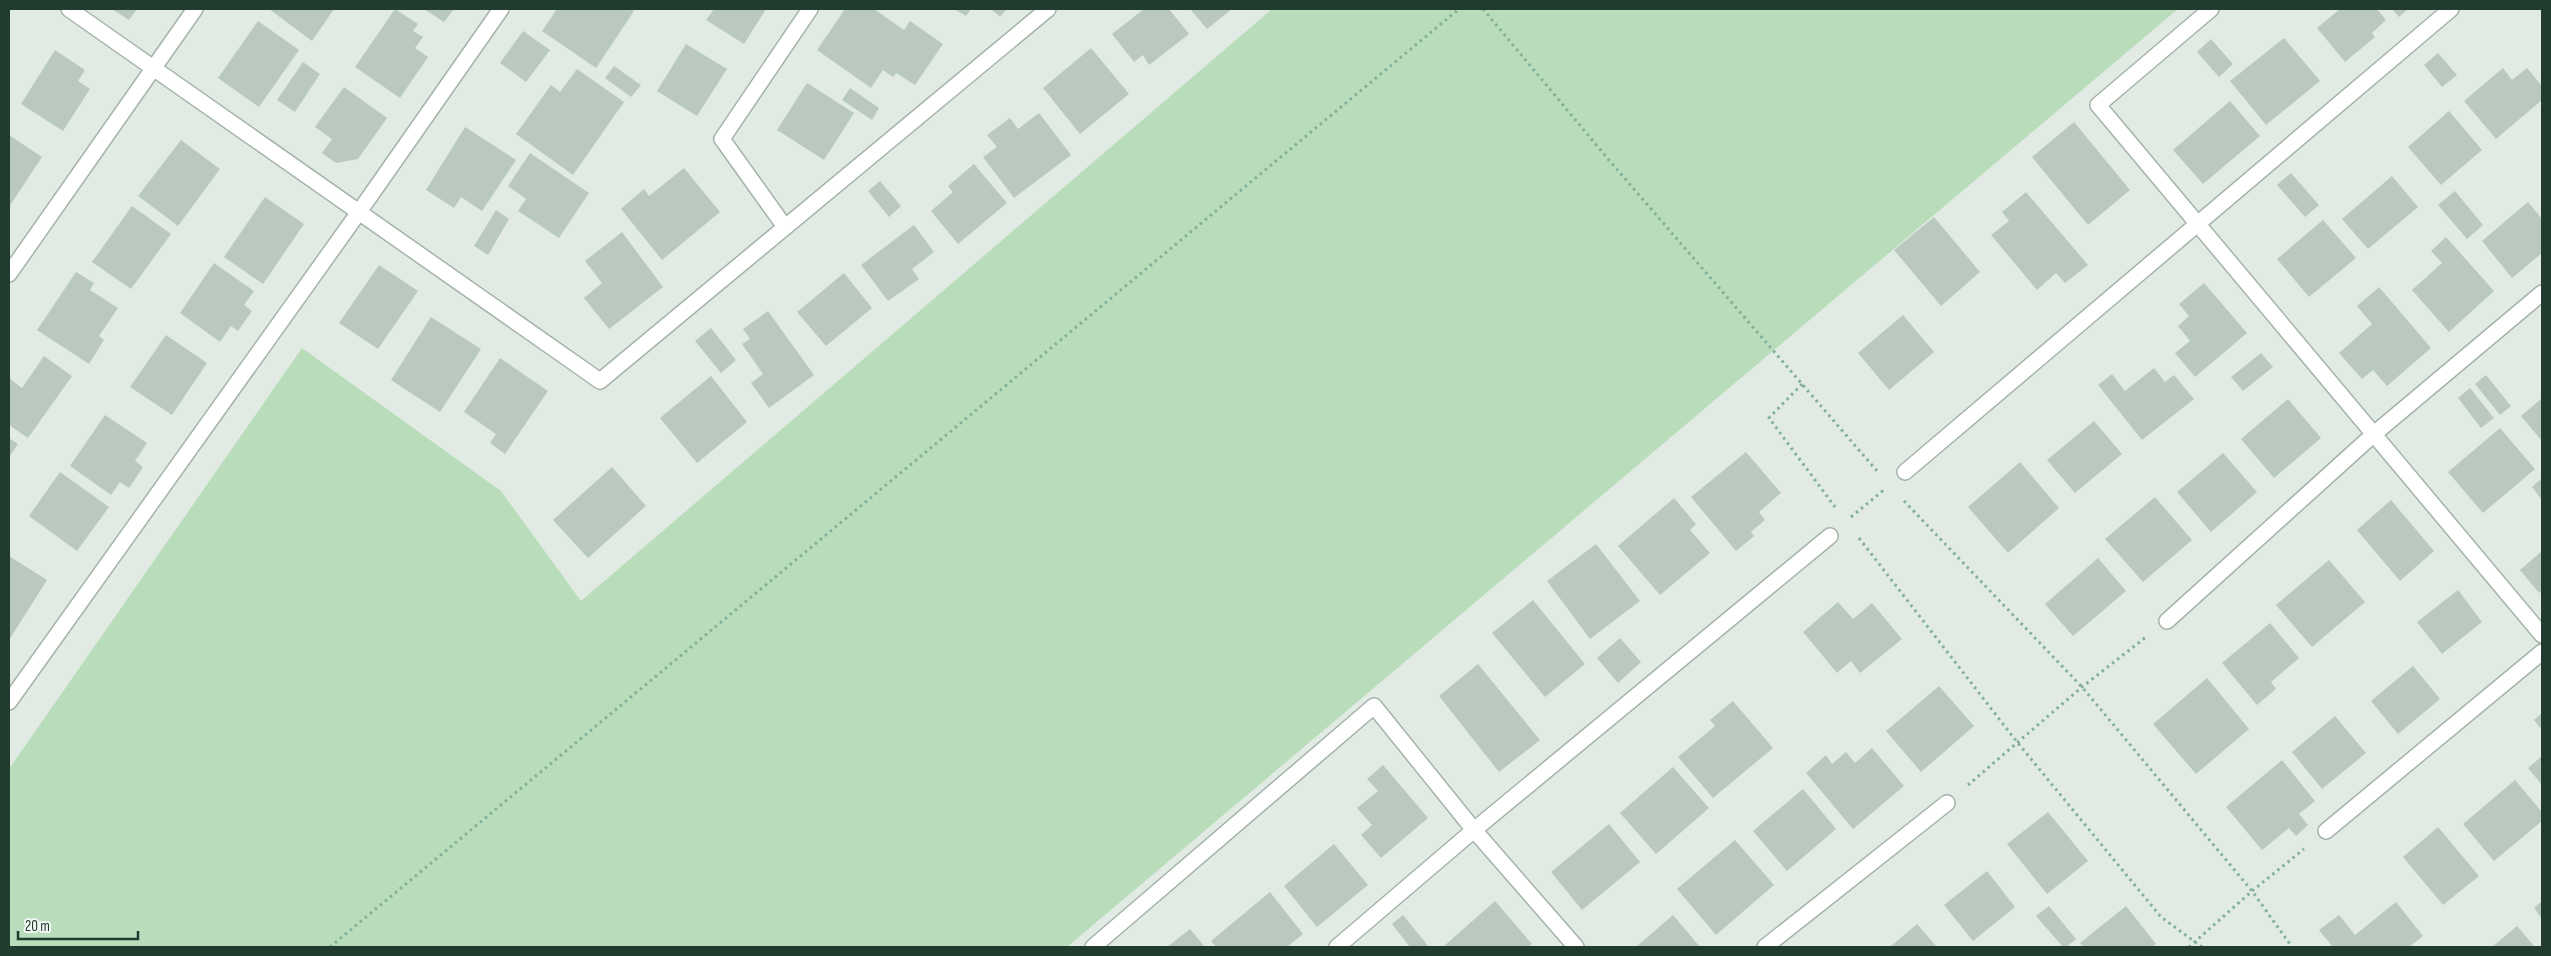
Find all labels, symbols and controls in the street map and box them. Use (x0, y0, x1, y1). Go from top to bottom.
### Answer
scale bar (18, 908, 138, 940)
text: 20 m (25, 917, 50, 936)

